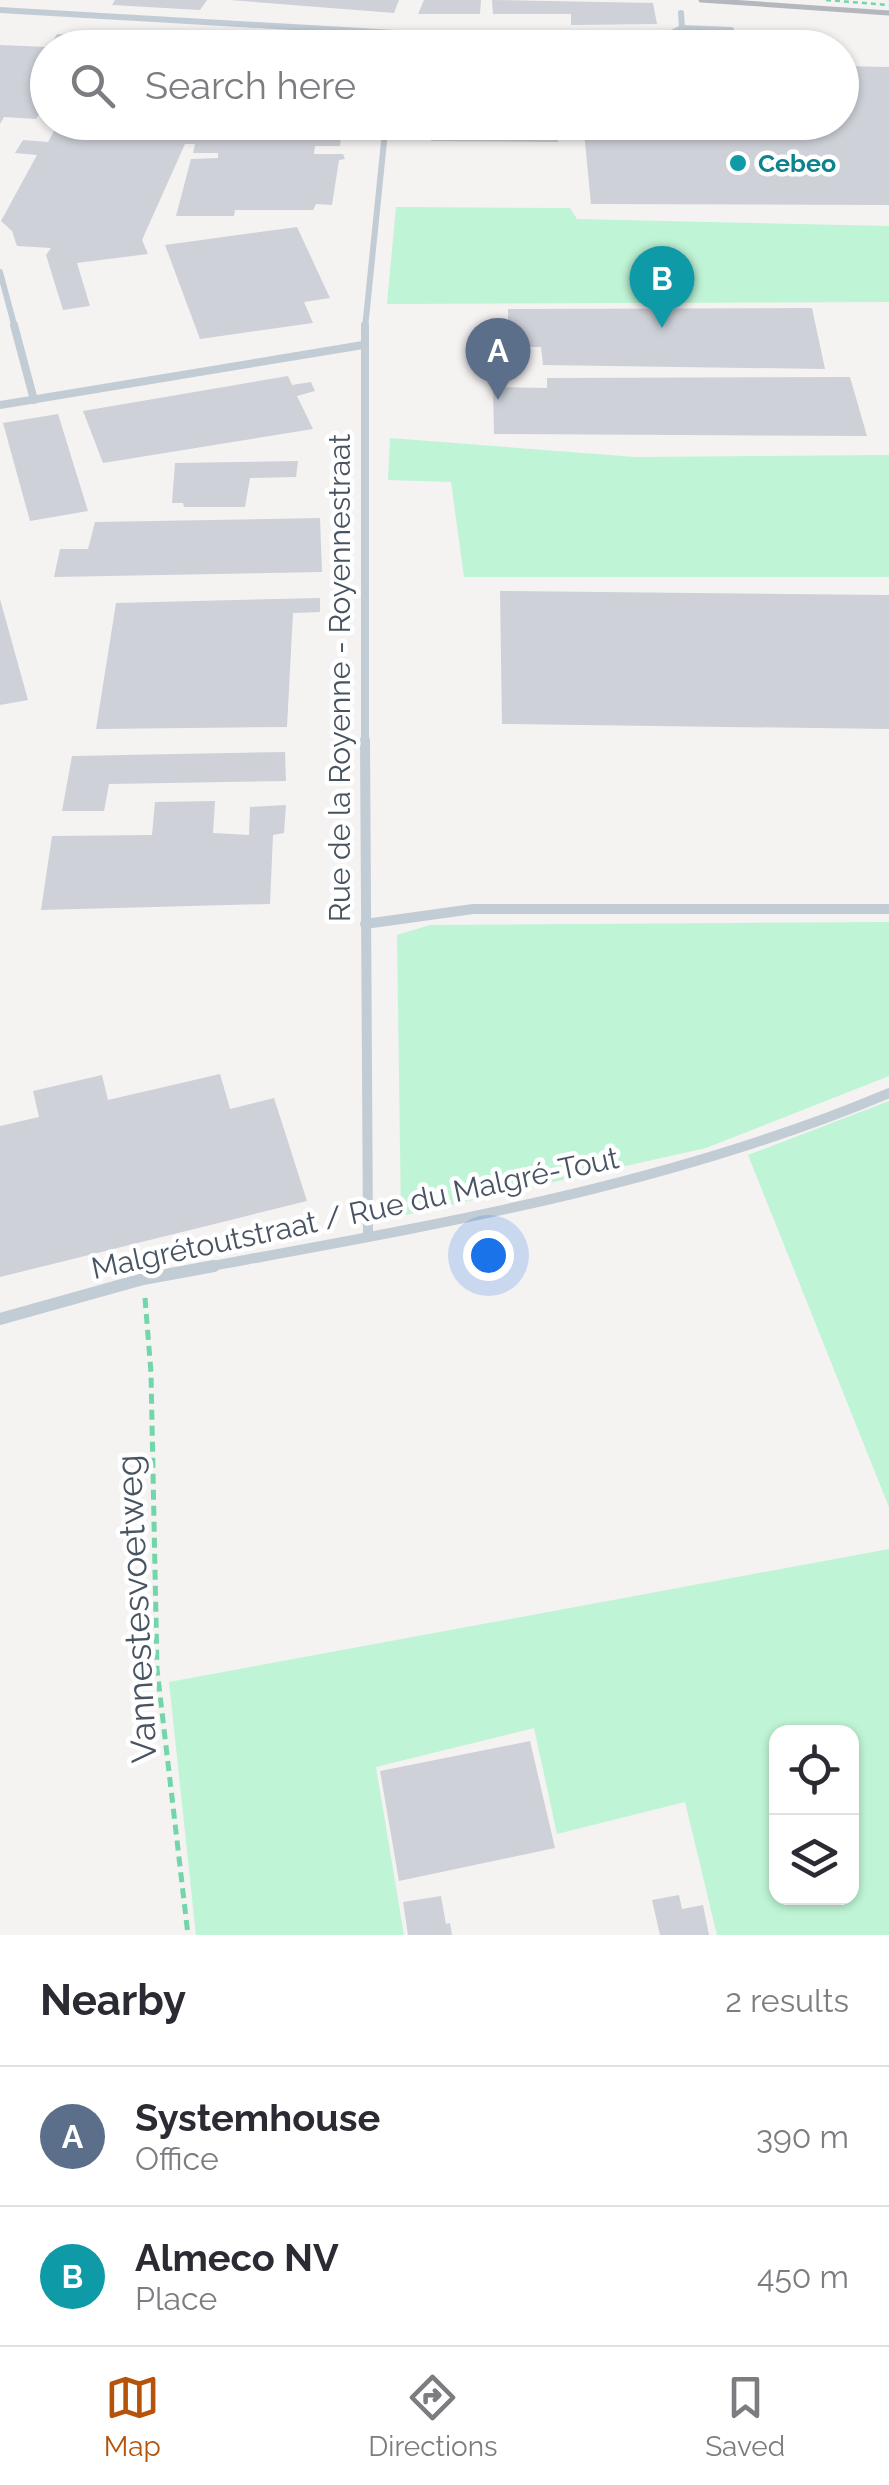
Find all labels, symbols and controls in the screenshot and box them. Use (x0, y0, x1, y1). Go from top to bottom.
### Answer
search box (30, 30, 859, 140)
icon: search (65, 58, 120, 113)
text: Search here (145, 63, 356, 108)
place label: Cebeo (758, 148, 836, 178)
marker: Cebeo (727, 152, 749, 174)
pin: B (630, 245, 694, 328)
pin: A (466, 318, 530, 400)
street label: Rue de la Royenne - Royennestraat (322, 434, 357, 922)
street label: Malgrétoutstraat / Rue du Malgré-Tout (88, 1140, 622, 1286)
your location (463, 1230, 514, 1281)
street label: Vannestesvoetweg (107, 1454, 165, 1764)
map controls (769, 1725, 859, 1905)
button: locate (769, 1725, 859, 1815)
button: layers (769, 1815, 859, 1905)
text: Nearby (40, 1976, 186, 2025)
text: 2 results (725, 1982, 849, 2019)
text: Systemhouse (135, 2095, 380, 2140)
text: A (62, 2118, 83, 2155)
text: 390 m (756, 2118, 849, 2155)
text: Office (135, 2140, 219, 2177)
text: Almeco NV (135, 2235, 339, 2280)
text: B (62, 2258, 83, 2295)
text: 450 m (757, 2258, 849, 2295)
text: Place (135, 2280, 217, 2317)
tab: Map (104, 2370, 161, 2463)
tab: Directions (368, 2370, 498, 2463)
tab: Saved (705, 2370, 785, 2463)

